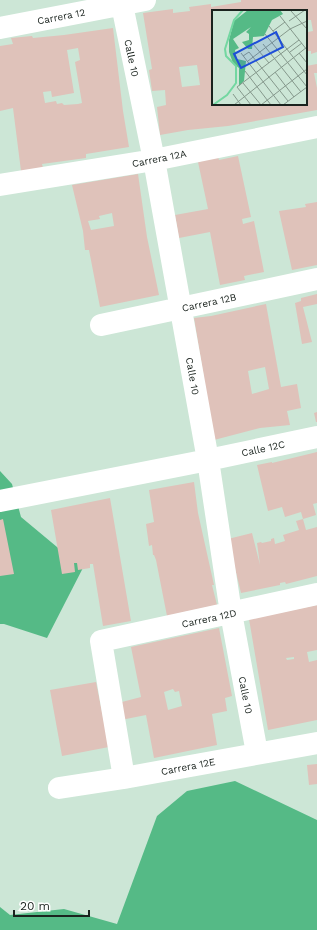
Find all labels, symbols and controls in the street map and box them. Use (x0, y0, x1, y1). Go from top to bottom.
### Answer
street label: Carrera 12 (36, 6, 86, 27)
inset map (212, 10, 307, 105)
street label: Calle 10 (122, 38, 141, 78)
street label: Carrera 12A (131, 148, 188, 169)
street label: Carrera 12B (181, 291, 237, 314)
street label: Calle 10 (184, 357, 201, 396)
street label: Calle 12C (240, 438, 286, 458)
street label: Carrera 12D (181, 607, 238, 630)
street label: Calle 10 (237, 676, 255, 715)
street label: Carrera 12E (160, 756, 216, 777)
scale bar (14, 892, 89, 918)
text: 20 m (20, 899, 50, 913)

